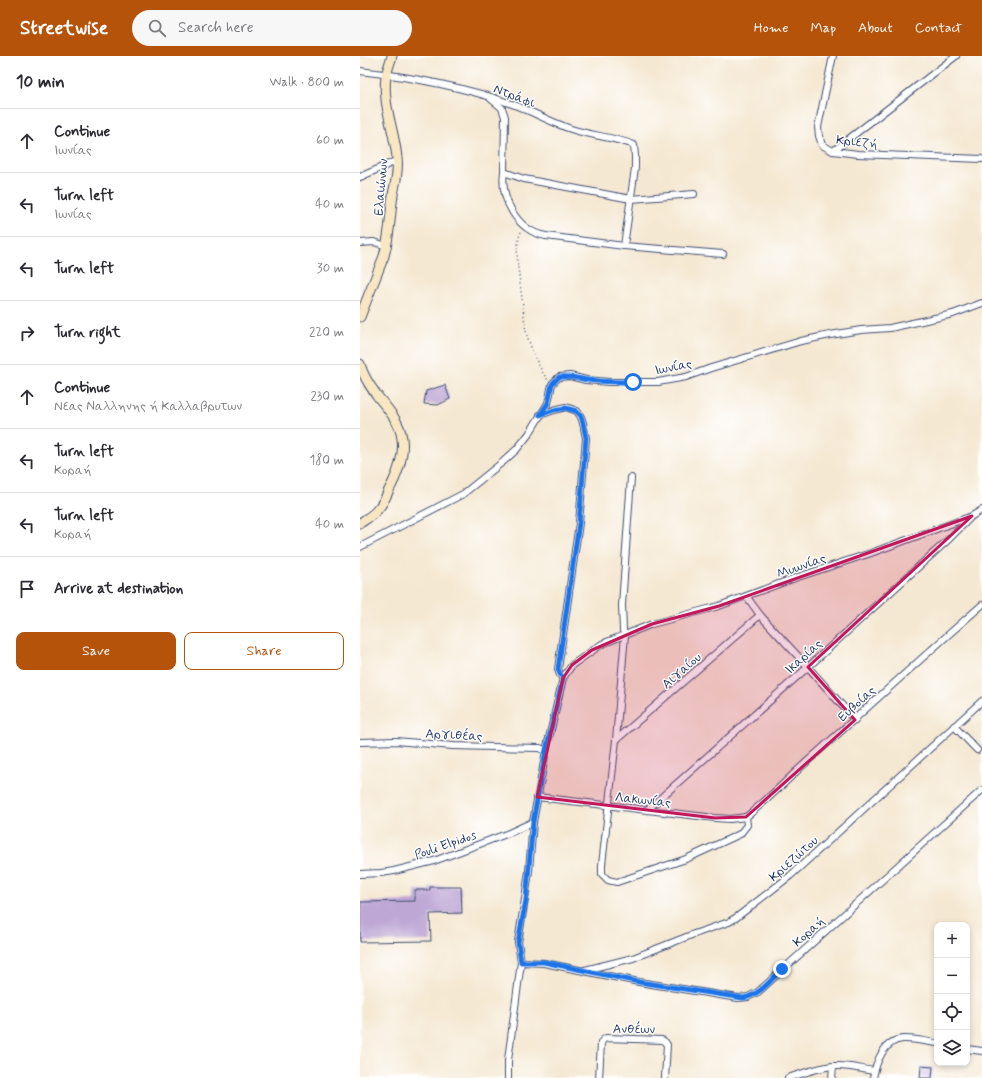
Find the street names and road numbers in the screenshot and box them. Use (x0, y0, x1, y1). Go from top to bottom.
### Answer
street label: Ντράφι (491, 81, 538, 112)
street label: Κριεζή (835, 132, 878, 153)
street label: Ελαιώνων (371, 158, 392, 216)
street label: Ιωνίας (653, 355, 694, 379)
street label: Μυωνίας (775, 550, 829, 583)
street label: Ικαρίας (782, 636, 827, 678)
street label: Αιγαίου (659, 649, 705, 693)
street label: Ευβοίας (834, 682, 880, 726)
street label: Αργιθέας (425, 726, 483, 745)
street label: Λακωνίας (614, 789, 672, 812)
street label: Pouli Elpidos (412, 827, 479, 864)
street label: Κριεζώτου (766, 832, 822, 886)
street label: Κοραή (789, 913, 829, 951)
street label: Ανθέων (613, 1021, 656, 1038)

